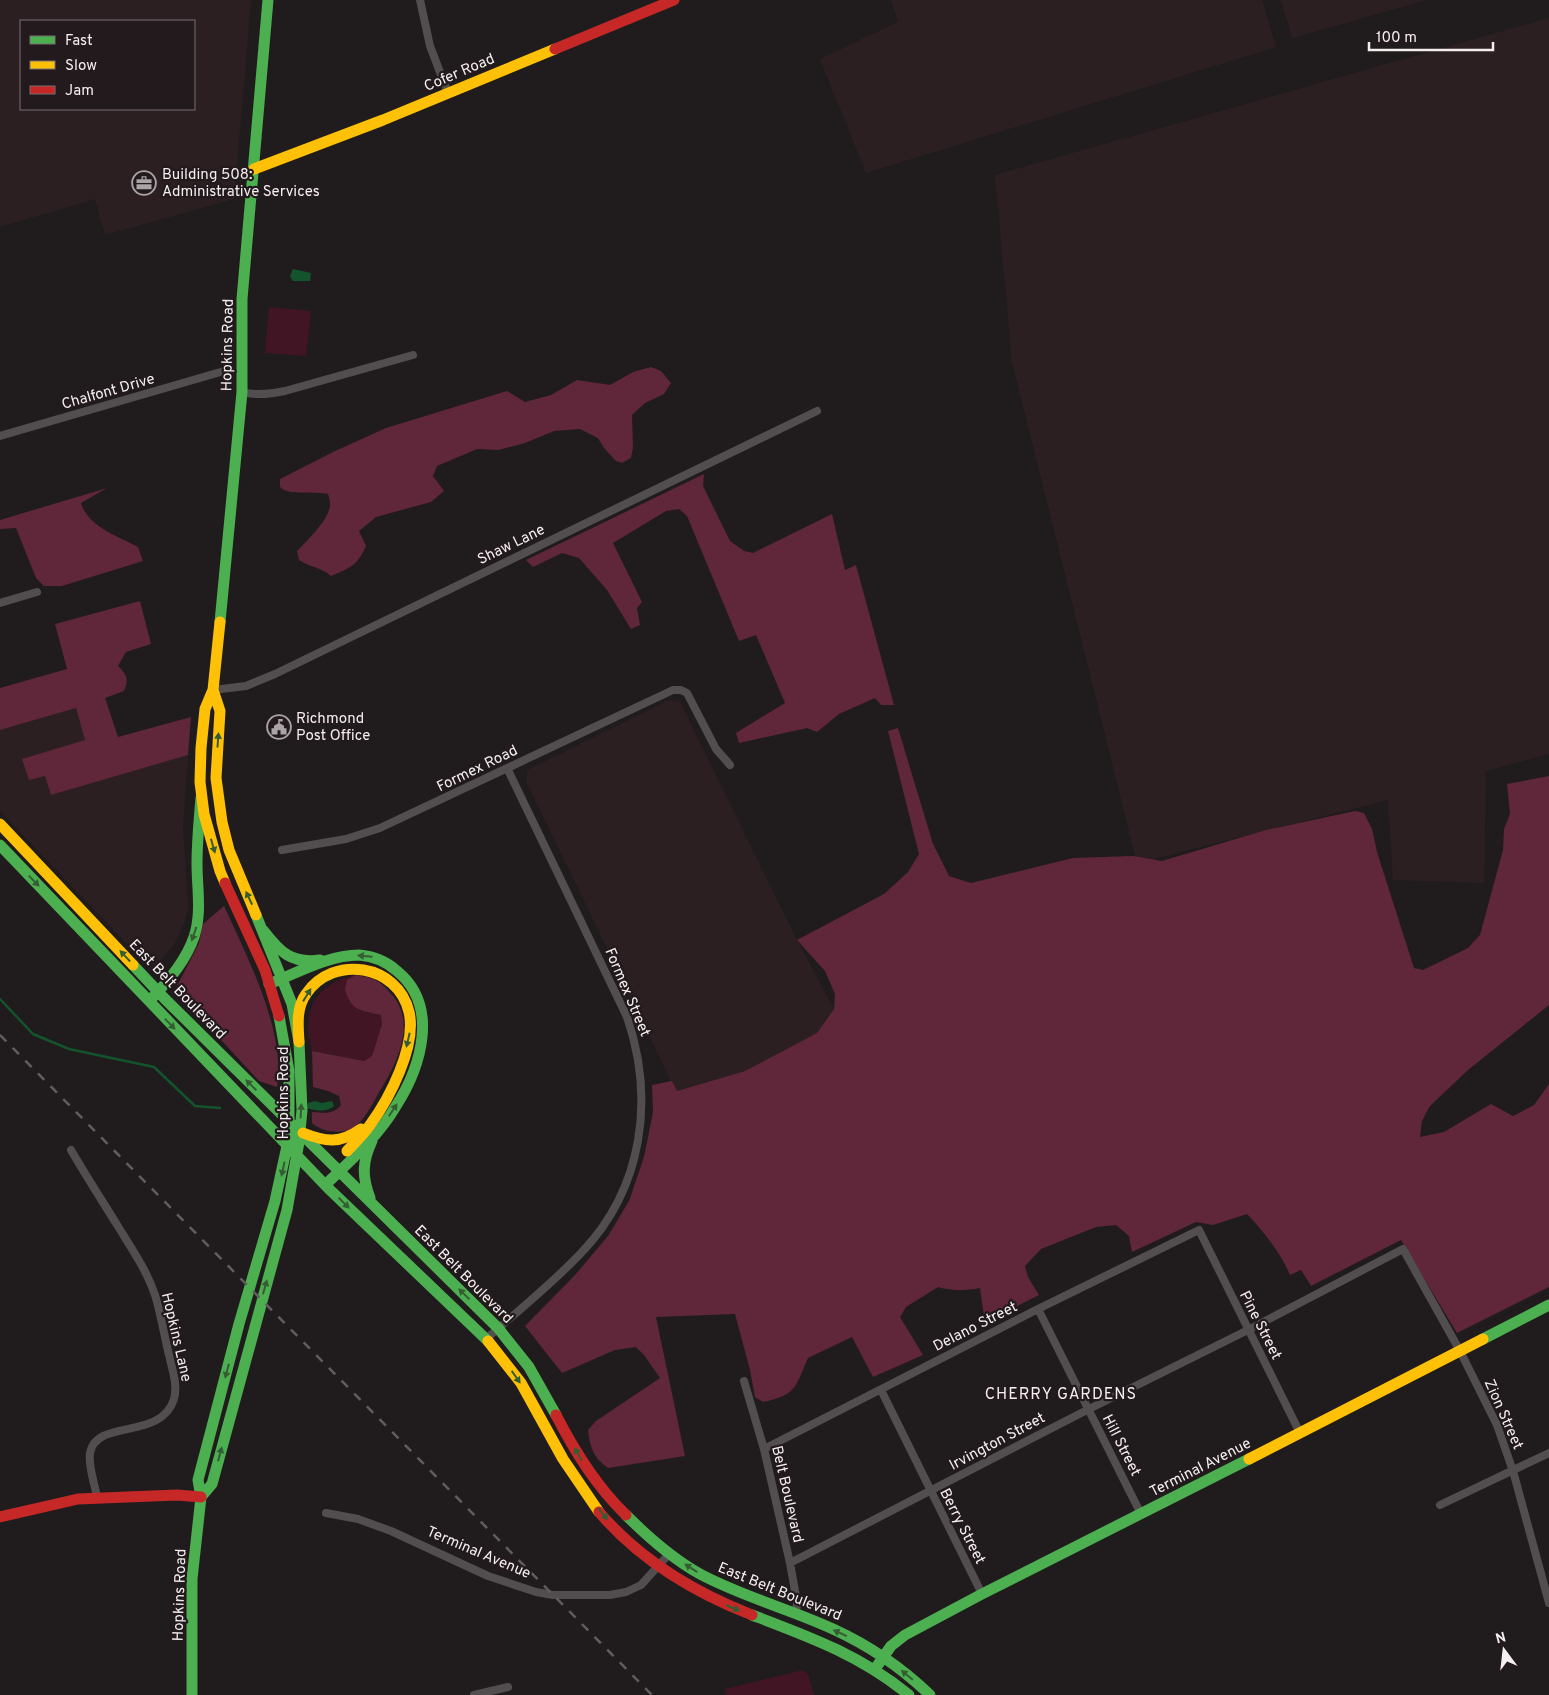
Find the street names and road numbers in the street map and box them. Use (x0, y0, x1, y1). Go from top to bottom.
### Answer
street label: Cofer Road (421, 50, 498, 97)
street label: Hopkins Road (218, 298, 239, 392)
street label: Chalfont Drive (60, 370, 157, 415)
street label: Shaw Lane (475, 521, 549, 570)
street label: Formex Road (434, 742, 521, 797)
street label: East Belt Boulevard (124, 936, 230, 1044)
street label: Formex Street (599, 945, 654, 1040)
street label: Hopkins Road (275, 1047, 294, 1139)
street label: East Belt Boulevard (410, 1222, 516, 1328)
street label: Pine Street (1234, 1288, 1285, 1363)
street label: Hopkins Lane (156, 1291, 195, 1384)
street label: Delano Street (930, 1298, 1021, 1357)
street label: Zion Street (1479, 1376, 1527, 1453)
street label: Irvington Street (946, 1409, 1049, 1476)
street label: Hill Street (1097, 1412, 1144, 1480)
street label: Terminal Avenue (1147, 1435, 1255, 1502)
street label: Belt Boulevard (766, 1444, 807, 1545)
street label: Berry Street (934, 1486, 989, 1568)
street label: Terminal Avenue (423, 1523, 533, 1584)
street label: Hopkins Road (169, 1548, 192, 1642)
street label: East Belt Boulevard (715, 1559, 844, 1626)

